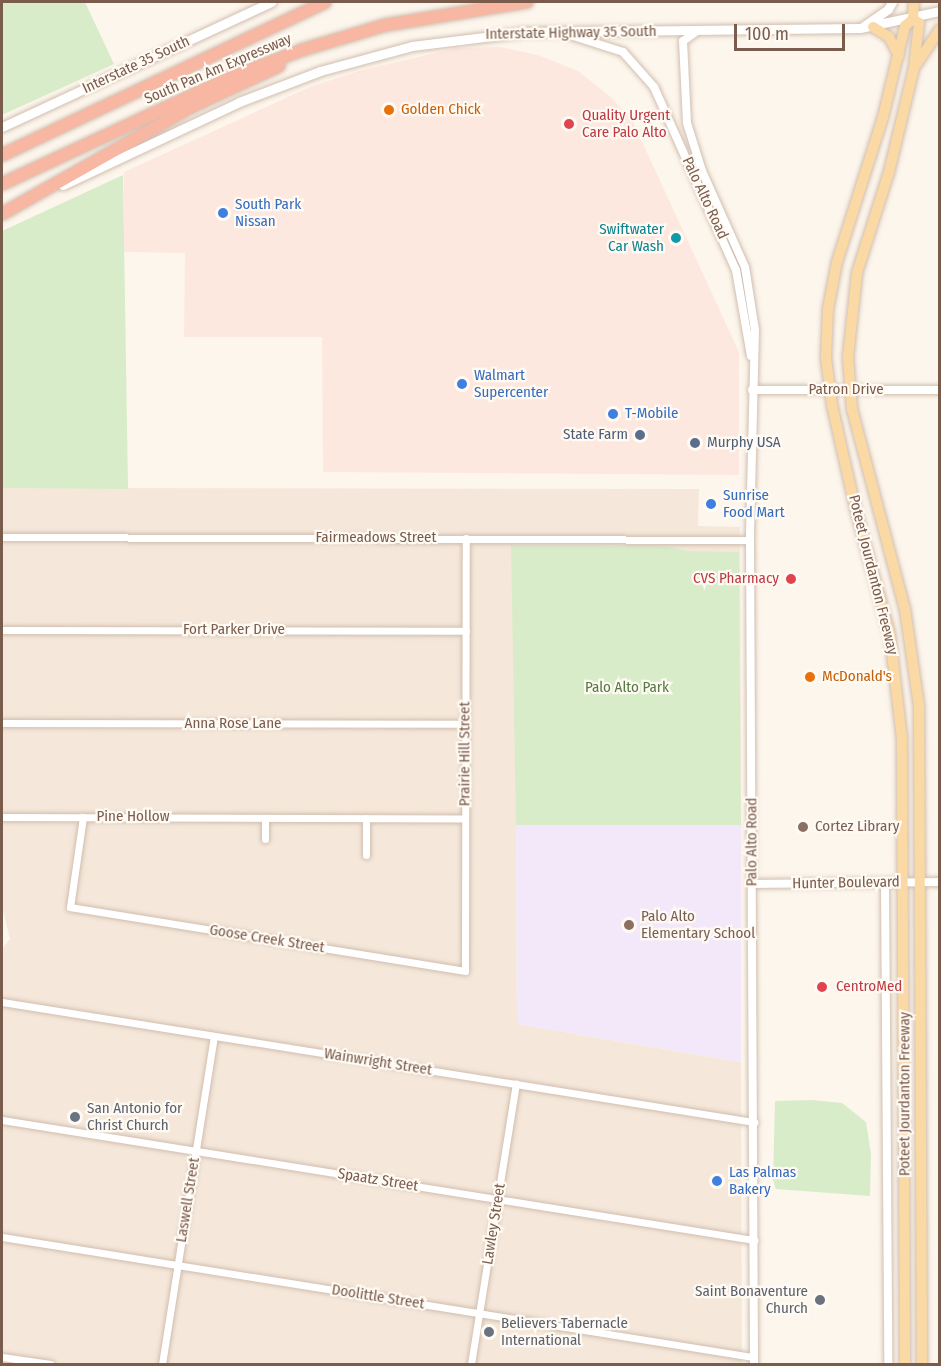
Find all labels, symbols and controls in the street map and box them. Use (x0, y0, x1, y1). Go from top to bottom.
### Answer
scale bar (737, 12, 848, 50)
street label: Interstate Highway 35 South (485, 23, 657, 43)
text: 100 m (745, 23, 789, 45)
street label: South Pan Am Expressway (142, 30, 294, 108)
street label: Interstate 35 South (80, 32, 192, 98)
place label: Golden Chick (401, 101, 481, 119)
marker: Golden Chick (382, 103, 396, 117)
place label: Quality Urgent Care Palo Alto (582, 106, 670, 141)
marker: Quality Urgent Care Palo Alto (560, 115, 578, 133)
street label: Palo Alto Road (678, 154, 732, 242)
place label: South Park Nissan (235, 195, 301, 230)
marker: South Park Nissan (216, 206, 230, 220)
place label: Swiftwater Car Wash (599, 220, 664, 255)
marker: Swiftwater Car Wash (669, 231, 683, 245)
place label: Walmart Supercenter (474, 366, 548, 401)
marker: Walmart Supercenter (455, 377, 469, 391)
street label: Patron Drive (808, 381, 884, 399)
place label: T-Mobile (625, 405, 678, 423)
marker: T-Mobile (606, 407, 620, 421)
place label: State Farm (563, 426, 628, 444)
marker: State Farm (633, 428, 647, 442)
place label: Murphy USA (707, 434, 781, 452)
marker: Murphy USA (688, 436, 702, 450)
place label: Sunrise Food Mart (723, 486, 785, 521)
street label: Poteet Jourdanton Freeway (844, 493, 902, 657)
marker: Sunrise Food Mart (704, 497, 718, 511)
street label: Fairmeadows Street (316, 529, 436, 547)
place label: CVS Pharmacy (693, 570, 779, 588)
marker: CVS Pharmacy (784, 572, 798, 586)
street label: Fort Parker Drive (183, 621, 285, 639)
place label: McDonald's (822, 668, 892, 686)
marker: McDonald's (803, 670, 817, 684)
park label: Palo Alto Park (585, 679, 669, 697)
street label: Prairie Hill Street (456, 702, 474, 806)
street label: Anna Rose Lane (185, 715, 281, 733)
street label: Palo Alto Road (743, 798, 761, 886)
street label: Pine Hollow (96, 808, 170, 826)
place label: Cortez Library (815, 818, 899, 836)
marker: Cortez Library (796, 820, 810, 834)
street label: Hunter Boulevard (792, 873, 900, 893)
place label: Palo Alto Elementary School (641, 907, 755, 942)
marker: Palo Alto Elementary School (622, 918, 636, 932)
street label: Goose Creek Street (208, 921, 326, 957)
marker: CentroMed (813, 978, 831, 996)
place label: CentroMed (836, 978, 902, 996)
street label: Poteet Jourdanton Freeway (896, 1012, 914, 1176)
street label: Wainwright Street (323, 1045, 433, 1079)
place label: San Antonio for Christ Church (87, 1099, 182, 1134)
marker: San Antonio for Christ Church (68, 1110, 82, 1124)
street label: Laswell Street (172, 1156, 204, 1244)
place label: Las Palmas Bakery (729, 1163, 796, 1198)
street label: Spaatz Street (337, 1165, 419, 1195)
marker: Las Palmas Bakery (710, 1174, 724, 1188)
street label: Lawley Street (479, 1182, 509, 1266)
street label: Doolittle Street (330, 1281, 426, 1313)
place label: Saint Bonaventure Church (695, 1282, 808, 1317)
marker: Saint Bonaventure Church (813, 1293, 827, 1307)
place label: Believers Tabernacle International (501, 1314, 628, 1349)
marker: Believers Tabernacle International (482, 1325, 496, 1339)

